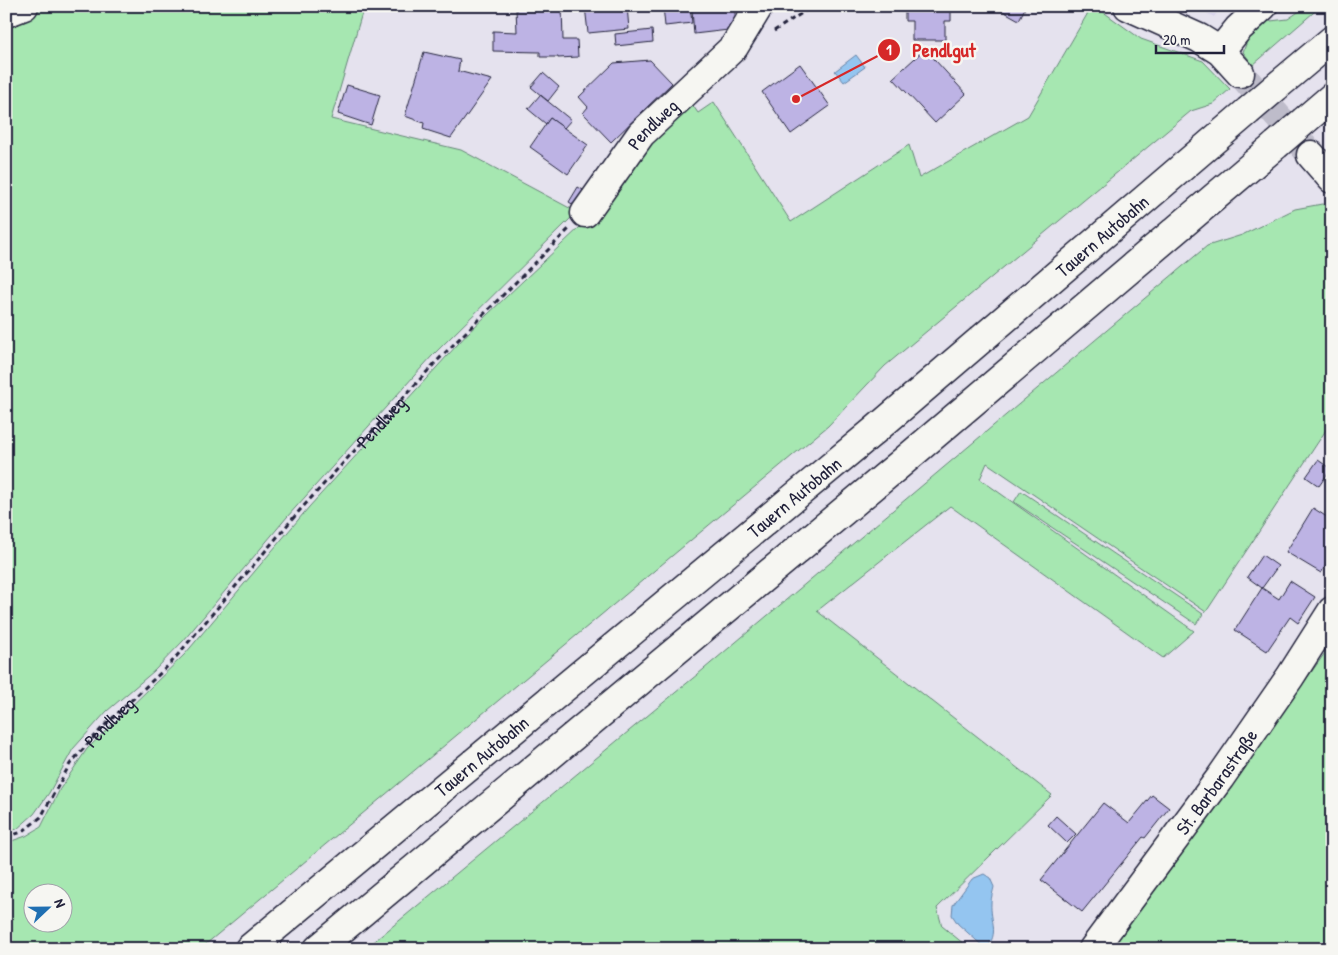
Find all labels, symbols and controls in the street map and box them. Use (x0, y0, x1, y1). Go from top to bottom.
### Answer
scale bar (1156, 22, 1223, 54)
text: 20 m (1163, 29, 1190, 50)
callout: Pendlgut (877, 32, 985, 67)
text: Pendlgut (912, 36, 977, 64)
text: 1 (886, 39, 892, 60)
street label: Pendlweg (621, 93, 684, 155)
street label: Tauern Autobahn (1050, 189, 1154, 283)
street label: Pendlweg (350, 390, 412, 454)
street label: Tauern Autobahn (742, 451, 847, 544)
street label: Pendlweg (78, 691, 141, 753)
street label: Tauern Autobahn (429, 710, 534, 803)
street label: St. Barbarastraße (1169, 723, 1264, 840)
north arrow (22, 882, 72, 932)
text: N (50, 896, 71, 910)

